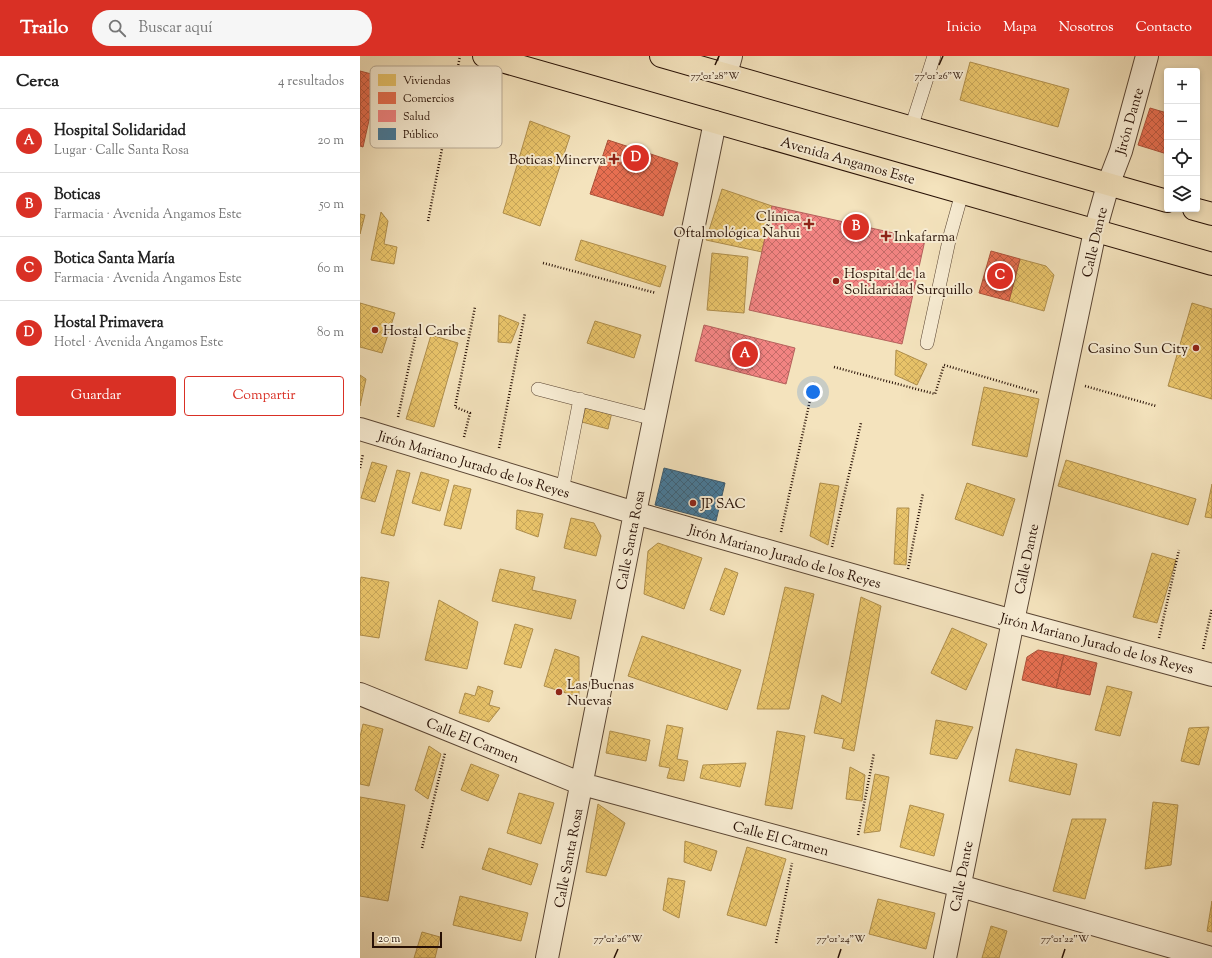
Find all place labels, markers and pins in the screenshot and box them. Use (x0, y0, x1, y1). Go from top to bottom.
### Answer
pin: D (623, 143, 649, 173)
place label: Boticas Minerva (509, 151, 607, 171)
marker: Boticas Minerva (609, 154, 619, 164)
place label: Clínica Oftalmológica Ñahui (673, 208, 801, 244)
pin: B (843, 212, 869, 242)
marker: Clínica Oftalmológica Ñahui (803, 218, 815, 230)
place label: Inkafarma (894, 228, 956, 248)
marker: Inkafarma (881, 231, 891, 241)
pin: C (987, 261, 1013, 291)
place label: Hospital de la Solidaridad Surquillo (844, 265, 973, 301)
marker: Hospital de la Solidaridad Surquillo (831, 276, 841, 286)
place label: Hostal Caribe (383, 322, 466, 342)
marker: Hostal Caribe (370, 325, 380, 335)
pin: A (732, 339, 758, 369)
place label: Casino Sun City (1088, 340, 1188, 360)
marker: Casino Sun City (1191, 343, 1201, 353)
place label: JP SAC (700, 495, 746, 515)
marker: JP SAC (688, 498, 698, 508)
place label: Las Buenas Nuevas (567, 676, 634, 712)
marker: Las Buenas Nuevas (554, 687, 564, 697)

